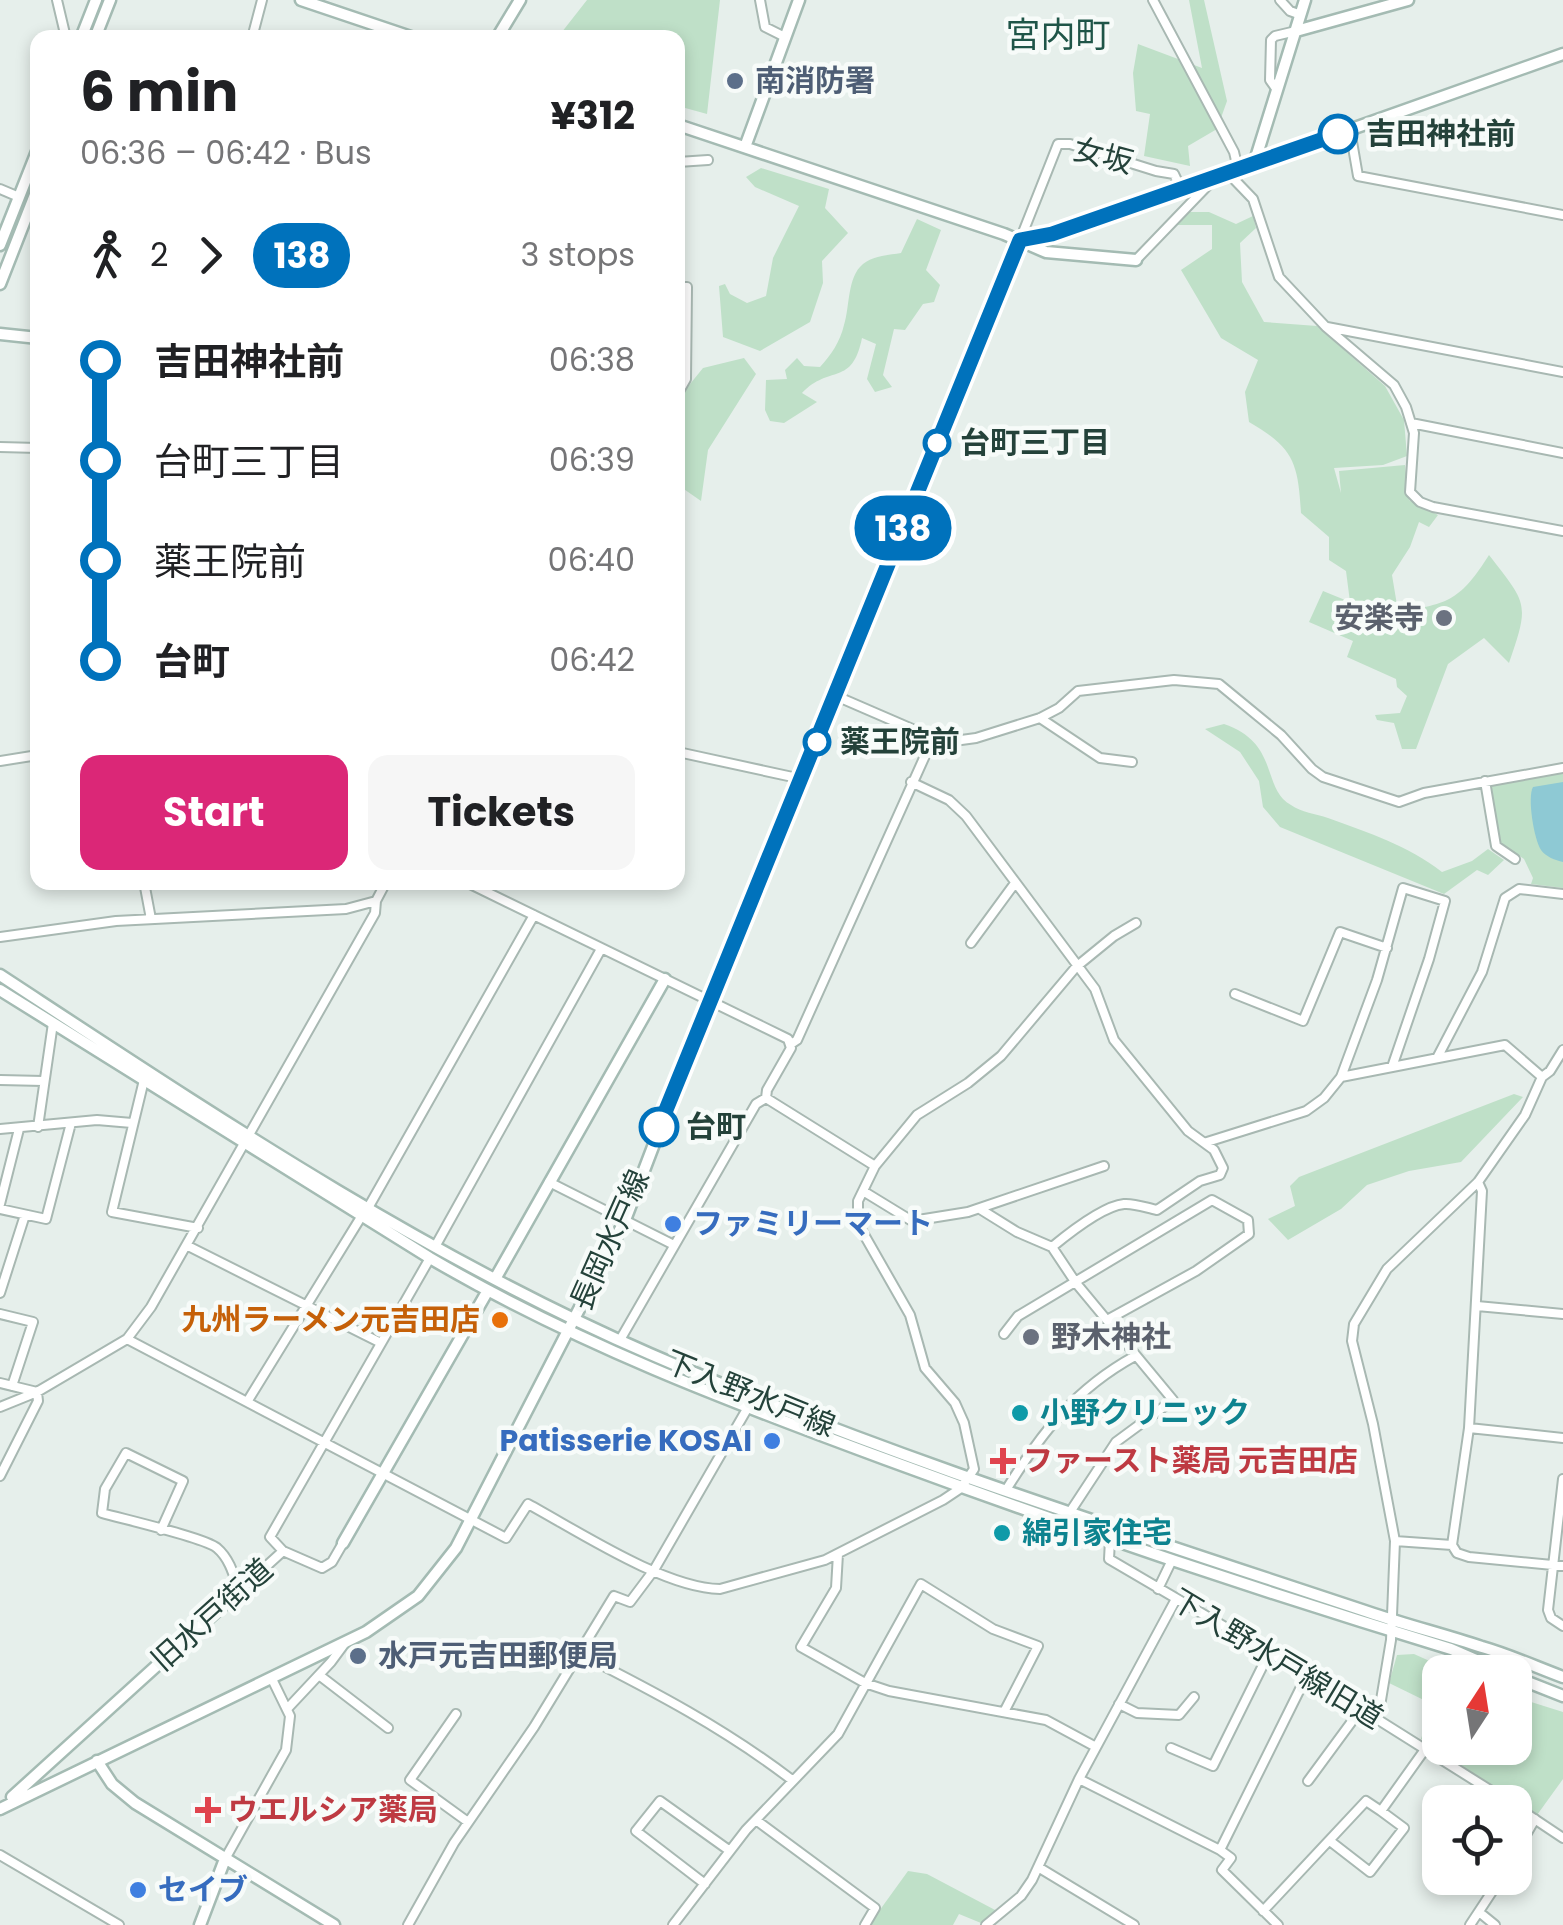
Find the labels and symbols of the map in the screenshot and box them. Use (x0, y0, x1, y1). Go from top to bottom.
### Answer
district label: 宮内町 (1005, 10, 1111, 59)
place label: 南消防署 (755, 59, 875, 102)
marker: 南消防署 (724, 70, 746, 92)
place label: 吉田神社前 (1366, 112, 1516, 155)
marker: 吉田神社前 (1319, 115, 1357, 153)
street label: 女坂 (1069, 127, 1138, 184)
place label: 台町三丁目 (960, 421, 1110, 464)
marker: 台町三丁目 (924, 430, 950, 456)
line badge: 138 (846, 496, 960, 560)
place label: 安楽寺 (1334, 596, 1424, 639)
marker: 安楽寺 (1433, 607, 1455, 629)
place label: 薬王院前 (840, 720, 960, 763)
marker: 薬王院前 (804, 729, 830, 755)
place label: 台町 (686, 1105, 746, 1148)
marker: 台町 (640, 1108, 678, 1146)
street label: 長岡水戸線 (559, 1163, 660, 1317)
place label: ファミリーマート (693, 1202, 933, 1245)
marker: ファミリーマート (662, 1213, 684, 1235)
place label: 九州ラーメン元吉田店 (181, 1298, 480, 1341)
marker: 九州ラーメン元吉田店 (489, 1309, 511, 1331)
place label: 野木神社 (1051, 1315, 1171, 1358)
marker: 野木神社 (1020, 1326, 1042, 1348)
street label: 下入野水戸線 (659, 1340, 842, 1447)
place label: 小野クリニック (1040, 1391, 1250, 1434)
marker: 小野クリニック (1009, 1402, 1031, 1424)
place label: Patisserie KOSAI (499, 1419, 752, 1462)
marker: Patisserie KOSAI (761, 1430, 783, 1452)
place label: ファースト薬局 元吉田店 (1023, 1439, 1358, 1482)
marker: ファースト薬局 元吉田店 (992, 1450, 1014, 1472)
place label: 綿引家住宅 (1022, 1511, 1172, 1554)
marker: 綿引家住宅 (991, 1522, 1013, 1544)
street label: 旧水戸街道 (142, 1548, 282, 1681)
street label: 下入野水戸線旧道 (1163, 1578, 1391, 1739)
place label: 水戸元吉田郵便局 (378, 1634, 618, 1677)
marker: 水戸元吉田郵便局 (347, 1645, 369, 1667)
north arrow (1422, 1655, 1532, 1765)
place label: ウエルシア薬局 (228, 1788, 438, 1831)
marker: ウエルシア薬局 (197, 1799, 219, 1821)
place label: セイブ (158, 1868, 248, 1911)
marker: セイブ (127, 1879, 149, 1901)

